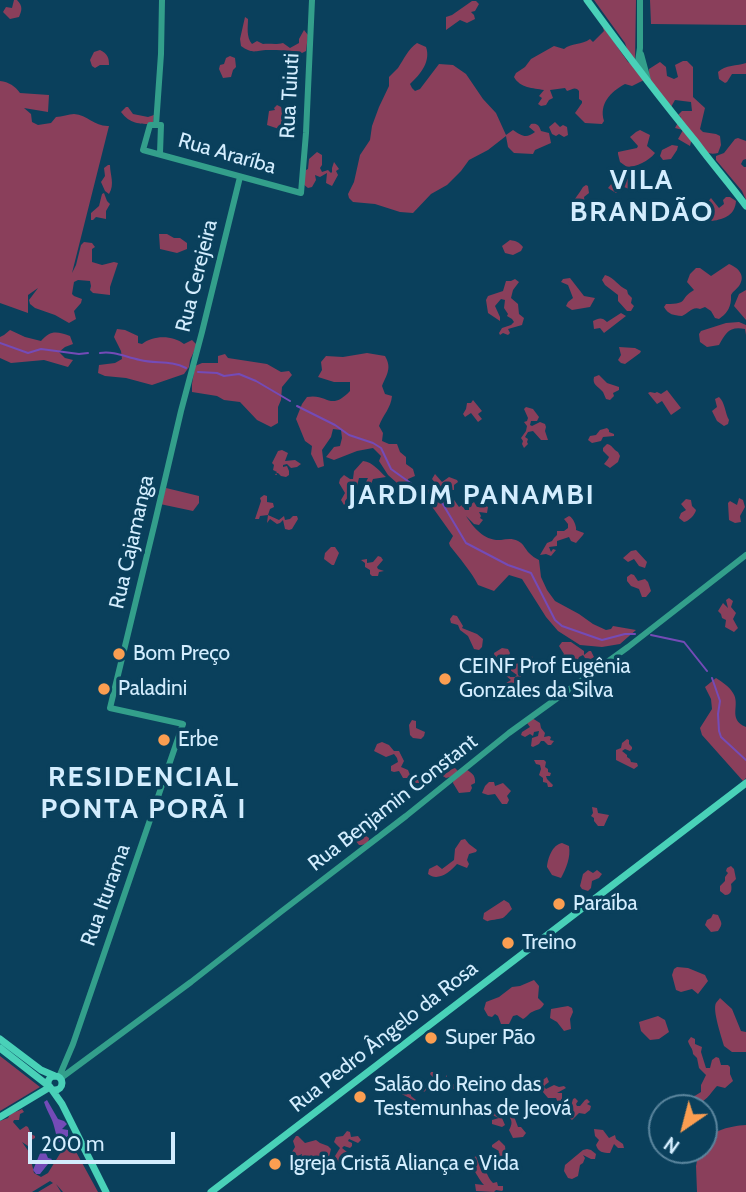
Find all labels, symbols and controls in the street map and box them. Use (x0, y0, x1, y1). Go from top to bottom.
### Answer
street label: Rua Tuiuti (275, 53, 305, 139)
street label: Rua Araríba (175, 128, 279, 180)
district label: VILA BRANDÃO (571, 164, 713, 230)
street label: Rua Cerejeira (171, 217, 223, 335)
street label: Rua Cajamanga (104, 473, 160, 611)
district label: JARDIM PANAMBI (350, 479, 594, 513)
place label: Bom Preço (133, 641, 230, 667)
marker: Bom Preço (111, 646, 127, 662)
place label: CEINF Prof Eugênia Gonzales da Silva (459, 654, 630, 704)
marker: CEINF Prof Eugênia Gonzales da Silva (437, 671, 453, 687)
place label: Paladini (118, 676, 187, 702)
marker: Paladini (96, 681, 112, 697)
place label: Erbe (178, 727, 218, 753)
street label: Rua Benjamin Constant (303, 729, 483, 877)
marker: Erbe (156, 732, 172, 748)
district label: RESIDENCIAL PONTA PORÃ I (42, 761, 246, 827)
street label: Rua Iturama (76, 841, 136, 949)
place label: Paraíba (573, 891, 638, 917)
marker: Paraíba (551, 896, 567, 912)
place label: Treino (522, 930, 576, 956)
marker: Treino (500, 935, 516, 951)
street label: Rua Pedro Ângelo da Rosa (285, 956, 483, 1118)
place label: Super Pão (445, 1025, 535, 1051)
marker: Super Pão (423, 1030, 439, 1046)
place label: Salão do Reino das Testemunhas de Jeová (374, 1072, 571, 1122)
marker: Salão do Reino das Testemunhas de Jeová (352, 1089, 368, 1105)
north arrow (648, 1094, 718, 1164)
scale bar (32, 1118, 178, 1162)
text: 200 m (41, 1131, 104, 1156)
text: N (660, 1132, 684, 1158)
place label: Igreja Cristã Aliança e Vida (289, 1151, 519, 1177)
marker: Igreja Cristã Aliança e Vida (267, 1156, 283, 1172)

